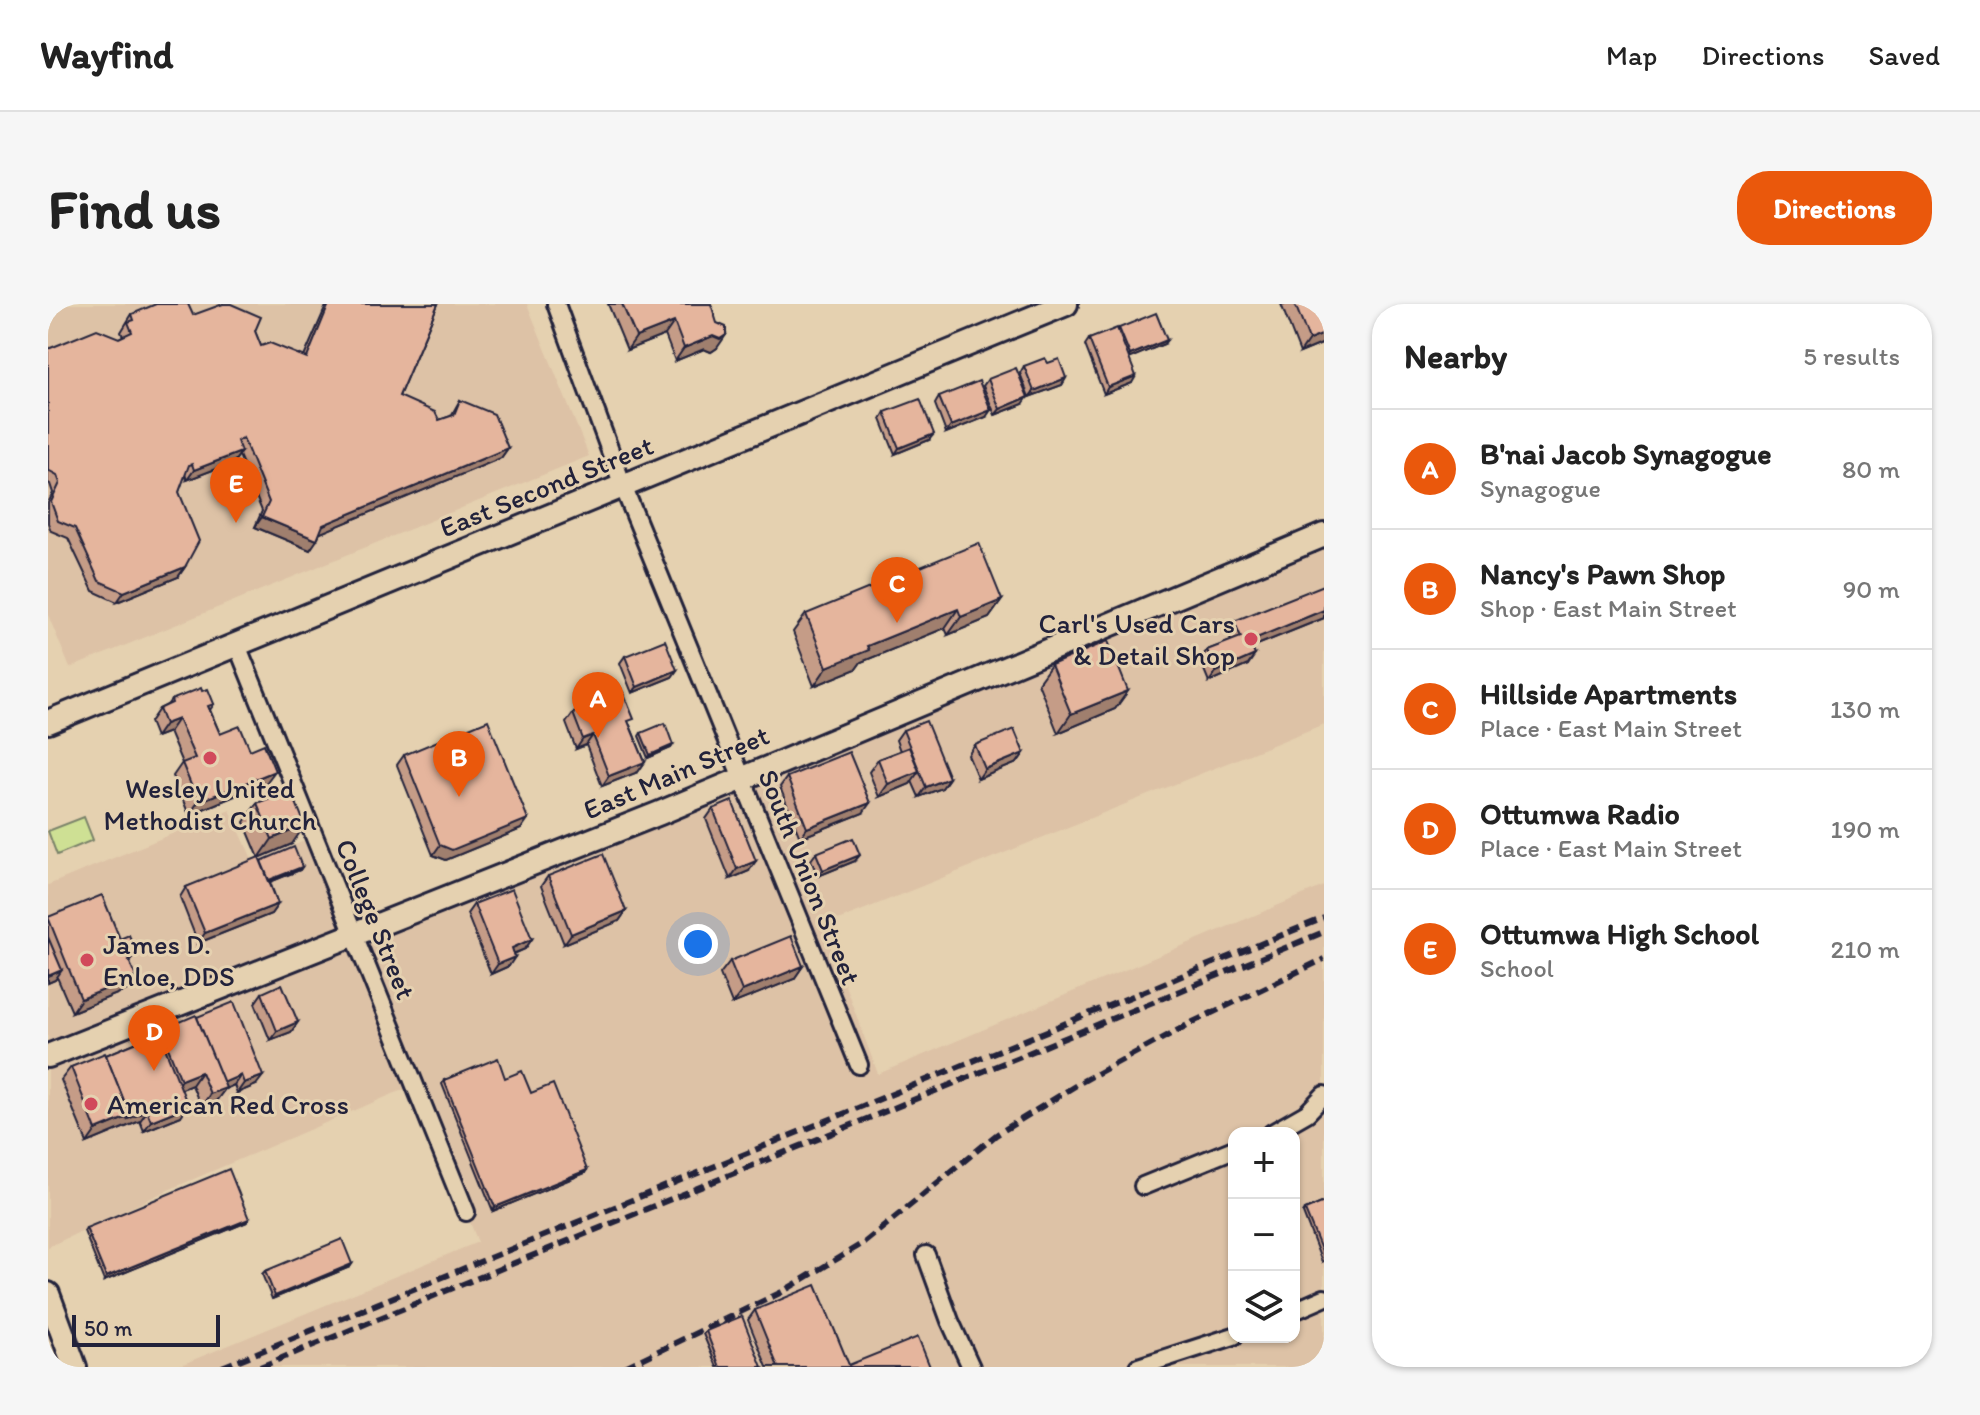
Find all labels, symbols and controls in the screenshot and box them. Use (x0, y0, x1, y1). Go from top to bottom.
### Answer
text: Wayfind (40, 32, 173, 78)
text: Map (1606, 38, 1657, 72)
text: Directions (1701, 38, 1825, 72)
text: Saved (1869, 38, 1940, 72)
button: Directions (1737, 171, 1932, 245)
text: Find us (48, 175, 221, 242)
text: Nearby (1404, 336, 1507, 377)
text: 5 results (1803, 340, 1900, 372)
street label: East Second Street (434, 428, 658, 544)
text: B'nai Jacob Synagogue (1480, 435, 1771, 472)
text: A (1422, 453, 1438, 485)
text: 80 m (1842, 453, 1900, 485)
pin: E (210, 457, 262, 523)
text: Synagogue (1480, 472, 1601, 504)
text: Nancy's Pawn Shop (1480, 555, 1725, 592)
pin: C (871, 557, 923, 623)
text: B (1422, 573, 1438, 605)
text: 90 m (1843, 573, 1900, 605)
text: Shop · East Main Street (1480, 592, 1737, 624)
place label: Carl's Used Cars & Detail Shop (1038, 606, 1235, 672)
marker: Carl's Used Cars & Detail Shop (1242, 630, 1260, 648)
pin: A (572, 672, 624, 738)
text: Hillside Apartments (1480, 675, 1737, 712)
text: C (1422, 693, 1438, 725)
text: 130 m (1830, 693, 1900, 725)
text: Place · East Main Street (1480, 712, 1742, 744)
street label: East Main Street (578, 718, 774, 826)
pin: B (433, 731, 485, 797)
marker: Wesley United Methodist Church (201, 749, 219, 767)
street label: South Union Street (751, 764, 869, 990)
place label: Wesley United Methodist Church (103, 771, 317, 837)
text: Ottumwa Radio (1480, 795, 1680, 832)
text: D (1421, 813, 1439, 845)
text: 190 m (1831, 813, 1900, 845)
text: Place · East Main Street (1480, 832, 1742, 864)
street label: College Street (328, 834, 424, 1004)
text: Ottumwa High School (1480, 915, 1759, 952)
your location (678, 924, 718, 964)
place label: James D. Enloe, DDS (103, 927, 235, 993)
text: E (1423, 933, 1437, 965)
text: 210 m (1831, 933, 1900, 965)
marker: James D. Enloe, DDS (78, 951, 96, 969)
text: School (1480, 952, 1554, 984)
pin: D (128, 1005, 180, 1071)
place label: American Red Cross (107, 1087, 349, 1121)
marker: American Red Cross (82, 1095, 100, 1113)
map controls (1228, 1127, 1300, 1343)
button: + (1228, 1127, 1300, 1199)
button: − (1228, 1199, 1300, 1271)
button: layers (1228, 1271, 1300, 1343)
scale bar (72, 1311, 220, 1347)
text: 50 m (84, 1315, 133, 1342)

